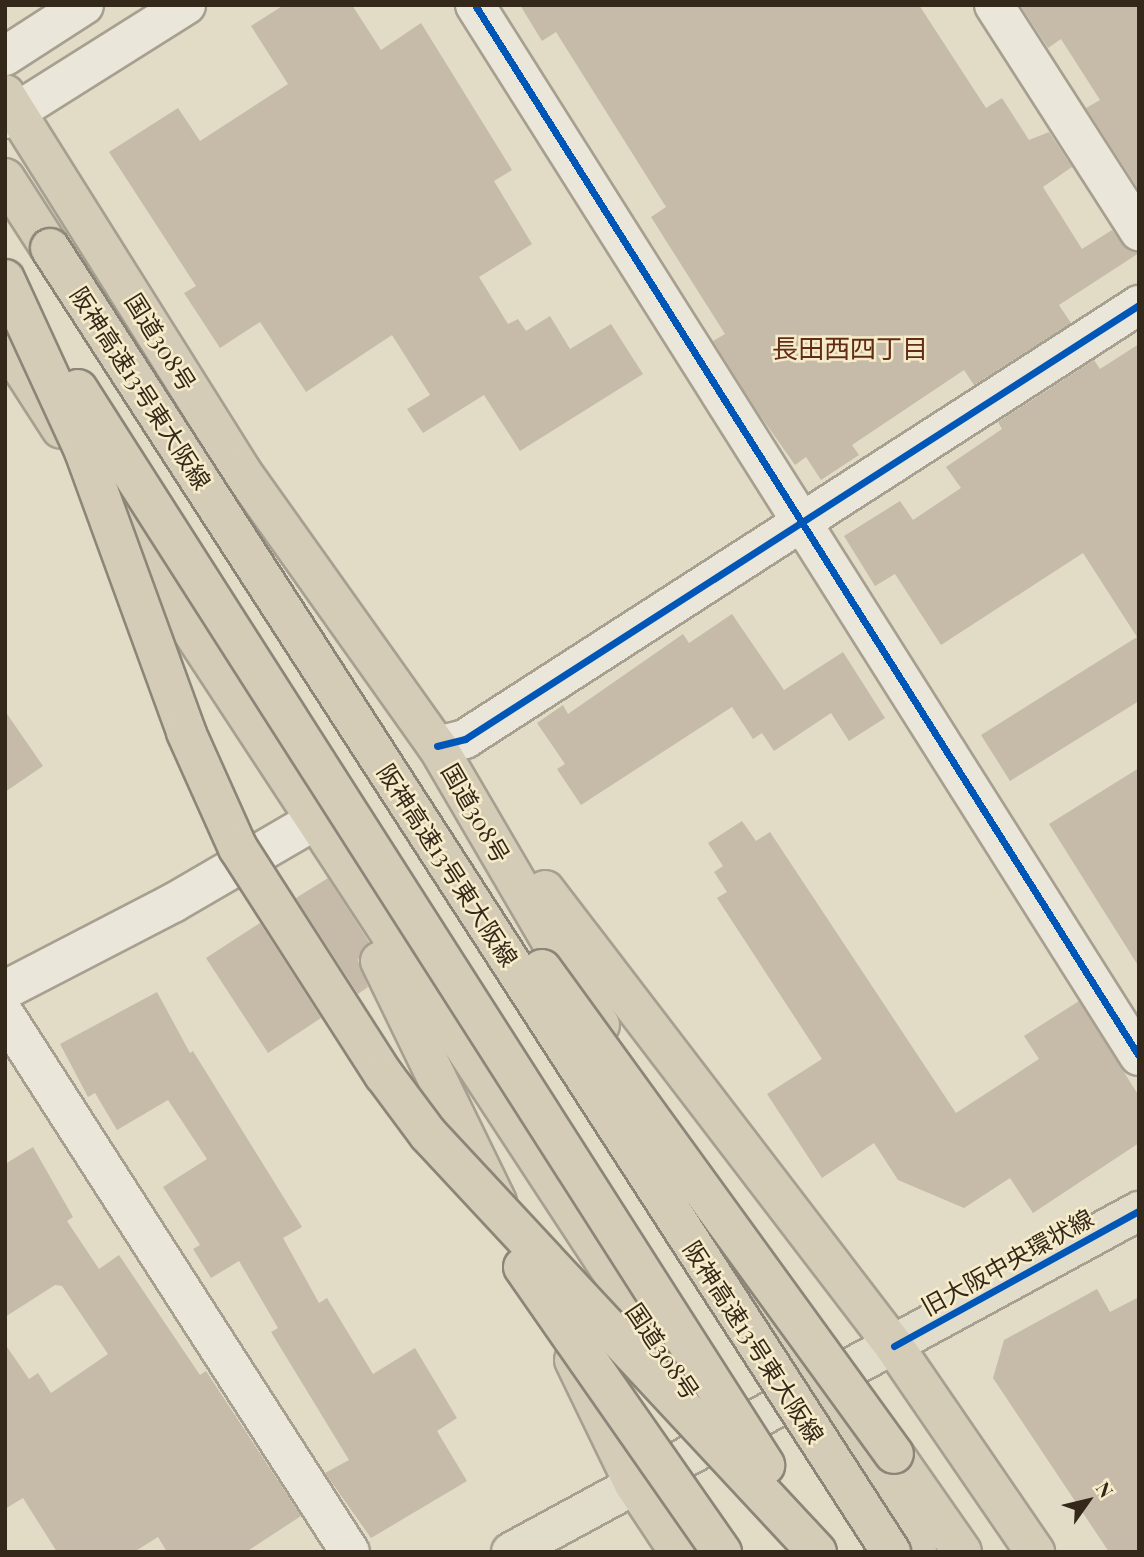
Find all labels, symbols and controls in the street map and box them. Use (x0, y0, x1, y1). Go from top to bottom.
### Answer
street label: 阪神高速13号東大阪線 (65, 281, 217, 495)
street label: 国道308号 (120, 288, 202, 396)
district label: 長田西四丁目 (772, 332, 928, 364)
street label: 阪神高速13号東大阪線 (372, 758, 524, 972)
street label: 国道308号 (436, 758, 516, 868)
street label: 旧大阪中央環状線 (916, 1203, 1098, 1321)
street label: 阪神高速13号東大阪線 (678, 1235, 830, 1449)
street label: 国道308号 (620, 1297, 706, 1405)
north arrow (1053, 1466, 1123, 1536)
text: N (1091, 1476, 1120, 1502)

